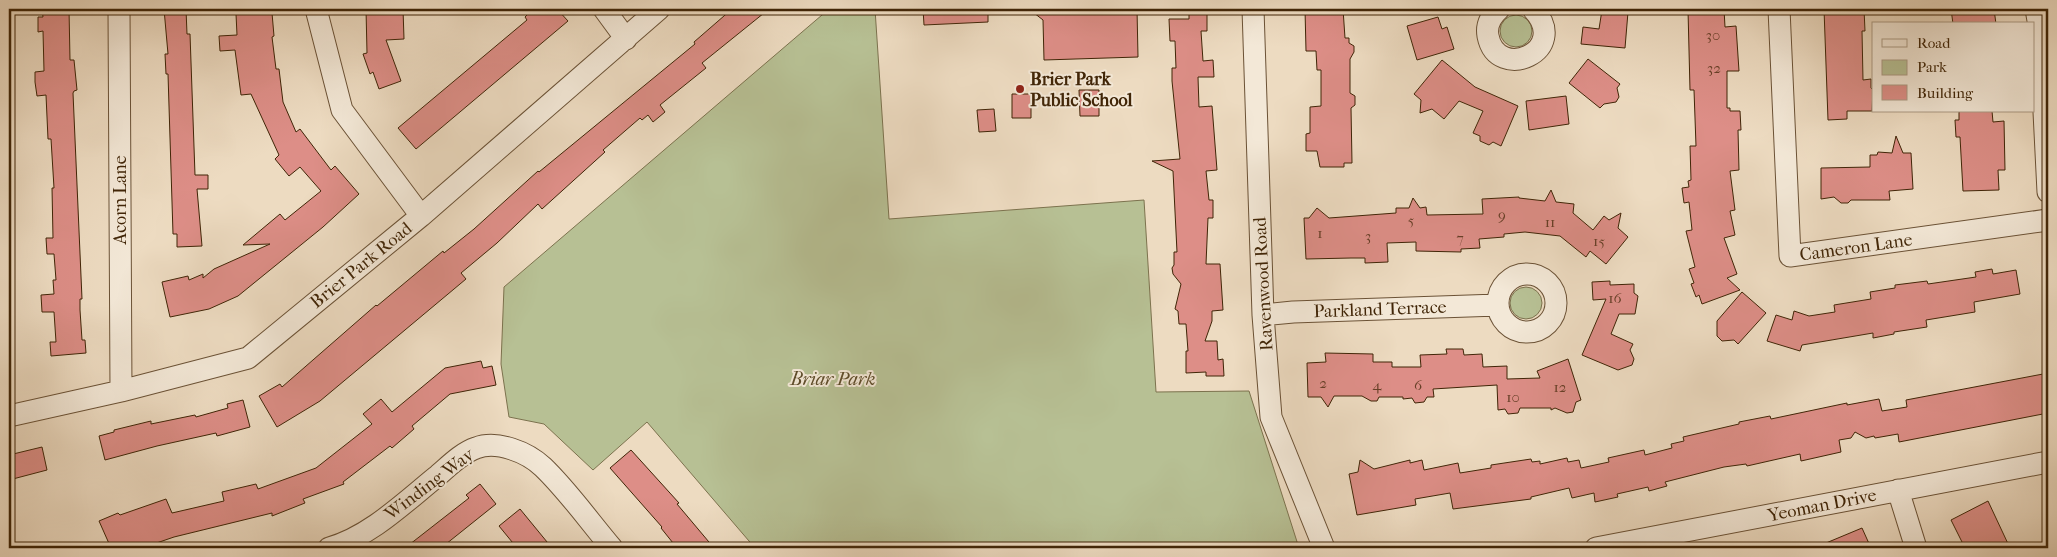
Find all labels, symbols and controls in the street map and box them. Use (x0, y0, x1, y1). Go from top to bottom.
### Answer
legend (1872, 22, 2034, 112)
house number: 30 (1706, 26, 1720, 44)
text: Road (1917, 34, 1951, 52)
text: Park (1917, 58, 1947, 76)
house number: 32 (1707, 59, 1721, 77)
place label: Brier Park Public School (1030, 69, 1133, 111)
marker: Brier Park Public School (1014, 83, 1026, 95)
text: Building (1917, 84, 1974, 102)
street label: Acorn Lane (110, 155, 131, 246)
house number: 9 (1498, 206, 1506, 224)
house number: 5 (1408, 211, 1414, 229)
house number: 11 (1545, 213, 1555, 231)
street label: Ravenwood Road (1249, 216, 1277, 351)
street label: Brier Park Road (306, 218, 417, 313)
house number: 1 (1317, 224, 1323, 242)
house number: 3 (1365, 227, 1371, 245)
house number: 7 (1456, 229, 1464, 247)
street label: Cameron Lane (1798, 229, 1914, 266)
house number: 15 (1593, 232, 1605, 250)
house number: 16 (1608, 289, 1623, 307)
street label: Parkland Terrace (1313, 297, 1447, 322)
park label: Briar Park (790, 369, 875, 390)
house number: 2 (1319, 374, 1327, 392)
house number: 4 (1373, 376, 1383, 394)
house number: 6 (1414, 376, 1423, 394)
house number: 12 (1553, 378, 1567, 396)
house number: 10 (1506, 388, 1520, 406)
street label: Winding Way (380, 443, 479, 525)
street label: Yeoman Drive (1765, 485, 1878, 526)

